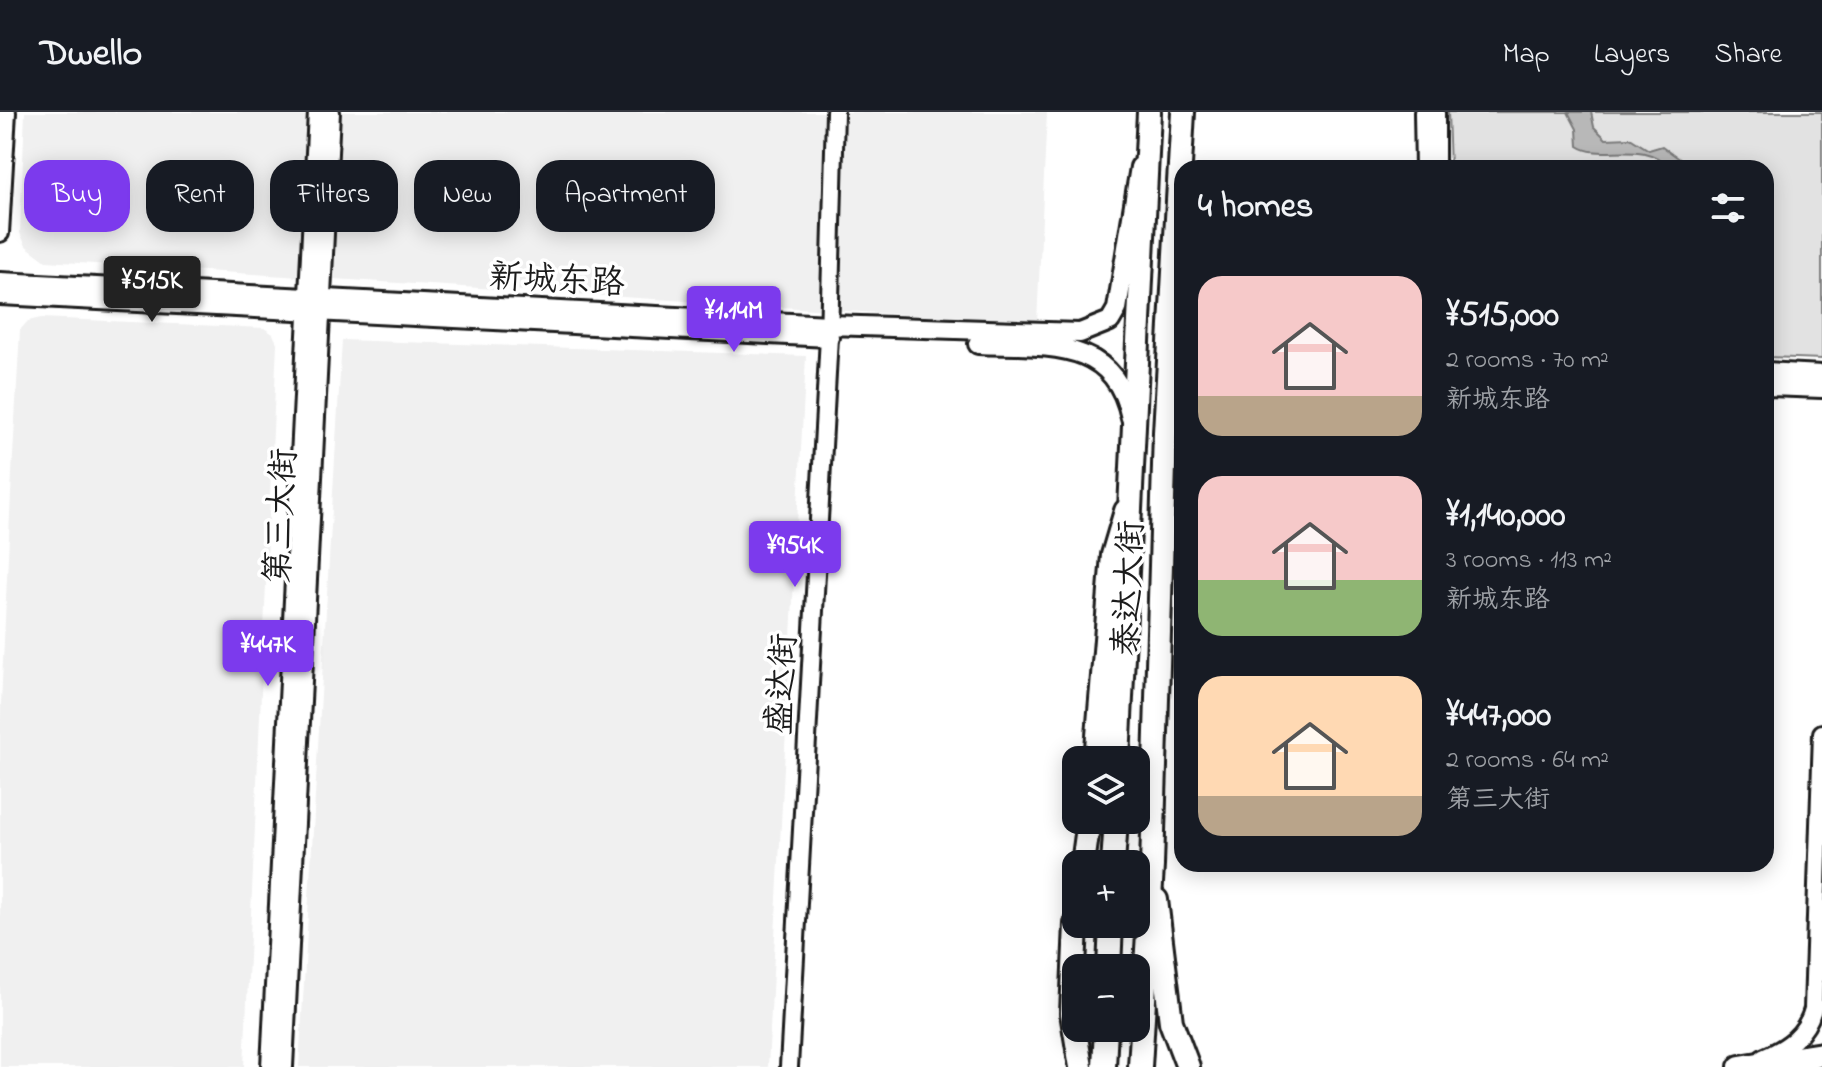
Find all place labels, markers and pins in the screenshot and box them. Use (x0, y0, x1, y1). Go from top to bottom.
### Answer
pin: ¥515K (96, 256, 208, 324)
pin: ¥1.14M (669, 286, 799, 354)
pin: ¥954K (739, 521, 851, 589)
pin: ¥447K (212, 620, 324, 688)

